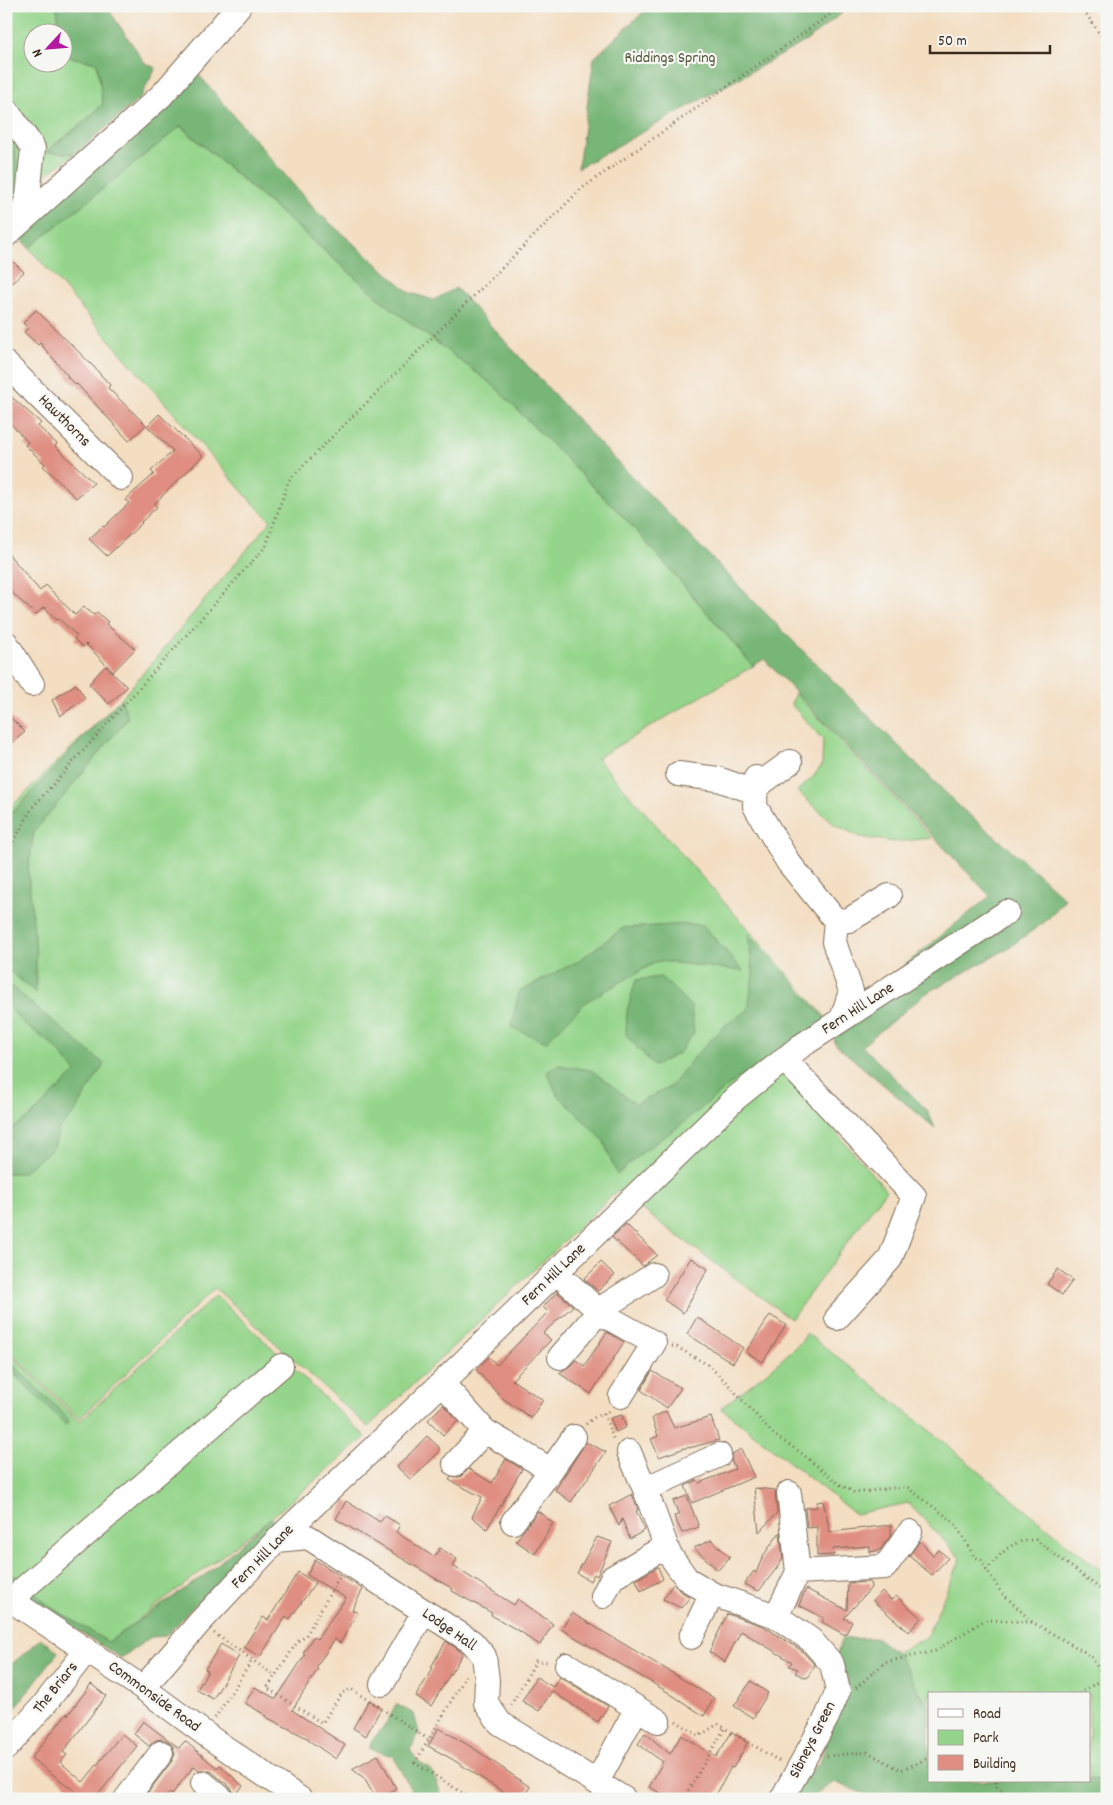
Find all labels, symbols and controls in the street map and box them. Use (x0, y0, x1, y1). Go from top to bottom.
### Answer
north arrow (22, 22, 72, 72)
scale bar (930, 22, 1050, 54)
text: 50 m (938, 31, 967, 53)
text: N (28, 45, 49, 60)
park label: Riddings Spring (624, 47, 716, 70)
street label: Hawthorns (32, 389, 96, 453)
street label: Fern Hill Lane (817, 977, 899, 1041)
street label: Fern Hill Lane (516, 1238, 592, 1312)
street label: Fern Hill Lane (226, 1519, 300, 1595)
street label: Lodge Hall (417, 1603, 481, 1657)
street label: Commonside Road (103, 1656, 205, 1738)
street label: The Briars (28, 1657, 84, 1719)
legend (928, 1692, 1090, 1782)
street label: Sibneys Green (784, 1697, 842, 1783)
text: Road (973, 1704, 1001, 1726)
text: Park (973, 1728, 999, 1750)
text: Building (973, 1754, 1016, 1776)

